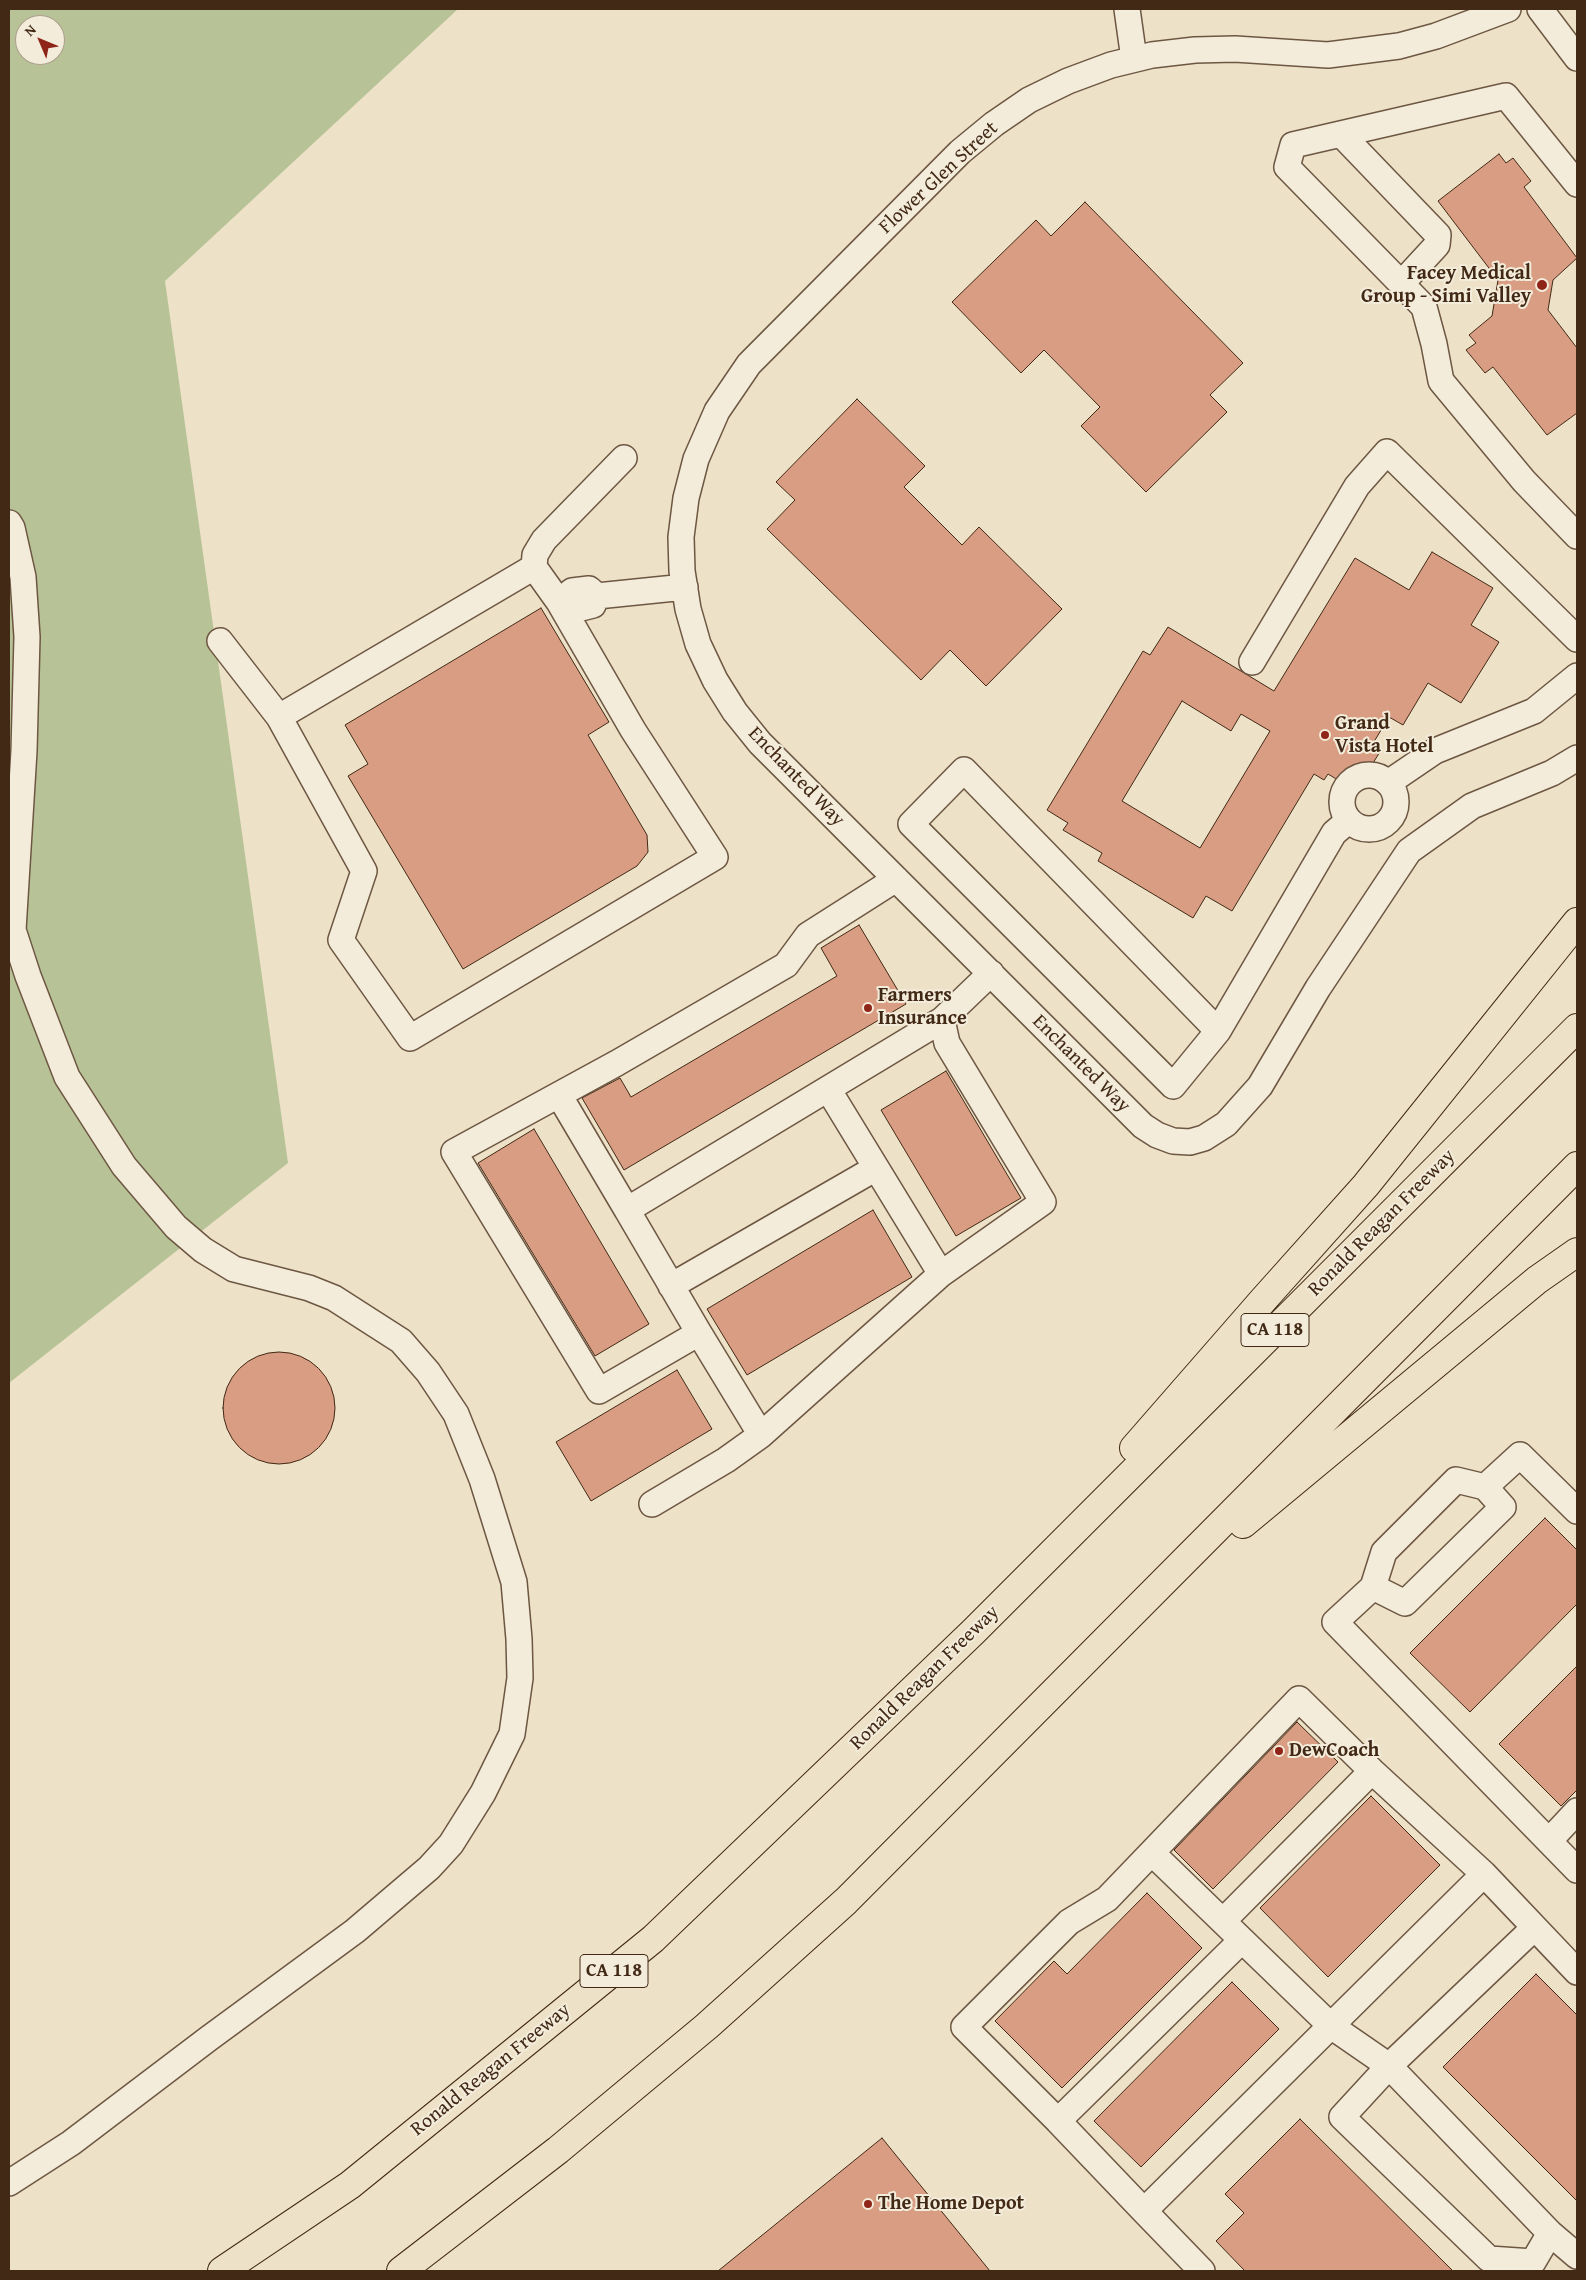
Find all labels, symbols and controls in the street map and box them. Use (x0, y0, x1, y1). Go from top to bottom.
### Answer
north arrow (15, 15, 65, 65)
text: N (20, 20, 40, 40)
street label: Flower Glen Street (874, 117, 1004, 239)
place label: Facey Medical Group - Simi Valley (1361, 262, 1531, 309)
marker: Facey Medical Group - Simi Valley (1535, 278, 1549, 292)
place label: Grand Vista Hotel (1335, 712, 1434, 759)
street label: Enchanted Way (743, 722, 849, 832)
marker: Grand Vista Hotel (1319, 729, 1331, 741)
place label: Farmers Insurance (878, 984, 967, 1031)
marker: Farmers Insurance (862, 1002, 874, 1014)
street label: Enchanted Way (1027, 1010, 1135, 1118)
street label: Ronald Reagan Freeway (1303, 1144, 1461, 1302)
road number: CA 118 (1241, 1314, 1309, 1346)
street label: Ronald Reagan Freeway (845, 1601, 1005, 1755)
place label: DewCoach (1289, 1739, 1379, 1763)
marker: DewCoach (1273, 1745, 1285, 1757)
road number: CA 118 (580, 1954, 648, 1988)
street label: Ronald Reagan Freeway (406, 1998, 576, 2142)
place label: The Home Depot (878, 2192, 1024, 2216)
marker: The Home Depot (862, 2198, 874, 2210)

